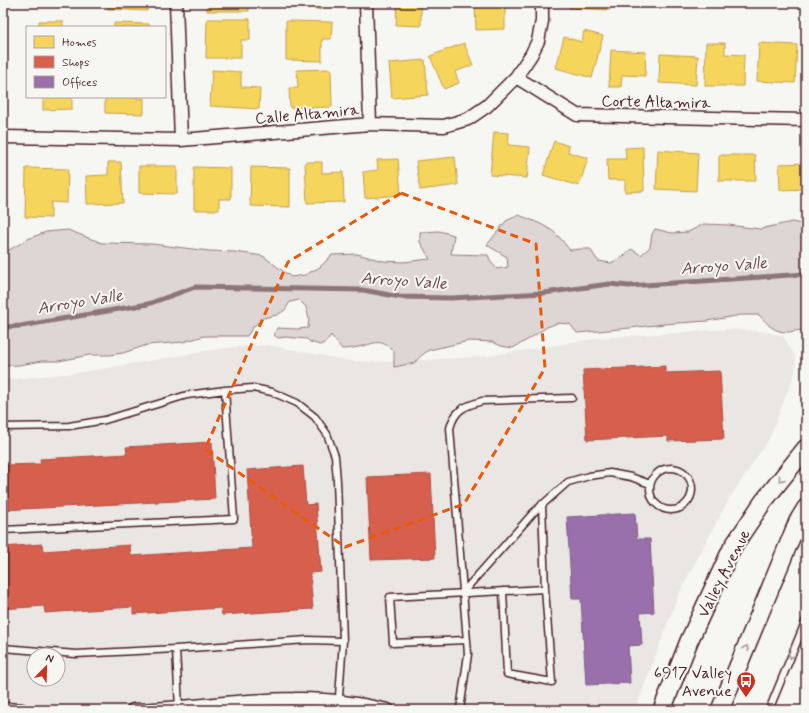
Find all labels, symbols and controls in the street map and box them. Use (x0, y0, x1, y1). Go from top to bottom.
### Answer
legend (26, 26, 166, 98)
text: Homes (62, 35, 97, 51)
text: Shops (62, 55, 89, 71)
text: Offices (62, 75, 97, 91)
street label: Corte Altamira (601, 91, 711, 114)
street label: Calle Altamira (254, 99, 360, 129)
water label: Arroyo Valle (680, 252, 769, 280)
water label: Arroyo Valle (360, 267, 449, 295)
water label: Arroyo Valle (36, 284, 126, 320)
one-way arrow (779, 474, 786, 481)
street label: Valley Avenue (693, 526, 756, 621)
one-way arrow (741, 644, 749, 651)
north arrow (26, 647, 66, 687)
text: N (43, 651, 56, 667)
one-way arrow (788, 652, 796, 660)
place label: 6917 Valley Avenue (654, 663, 732, 702)
bus stop icon: 6917 Valley Avenue (735, 670, 757, 698)

